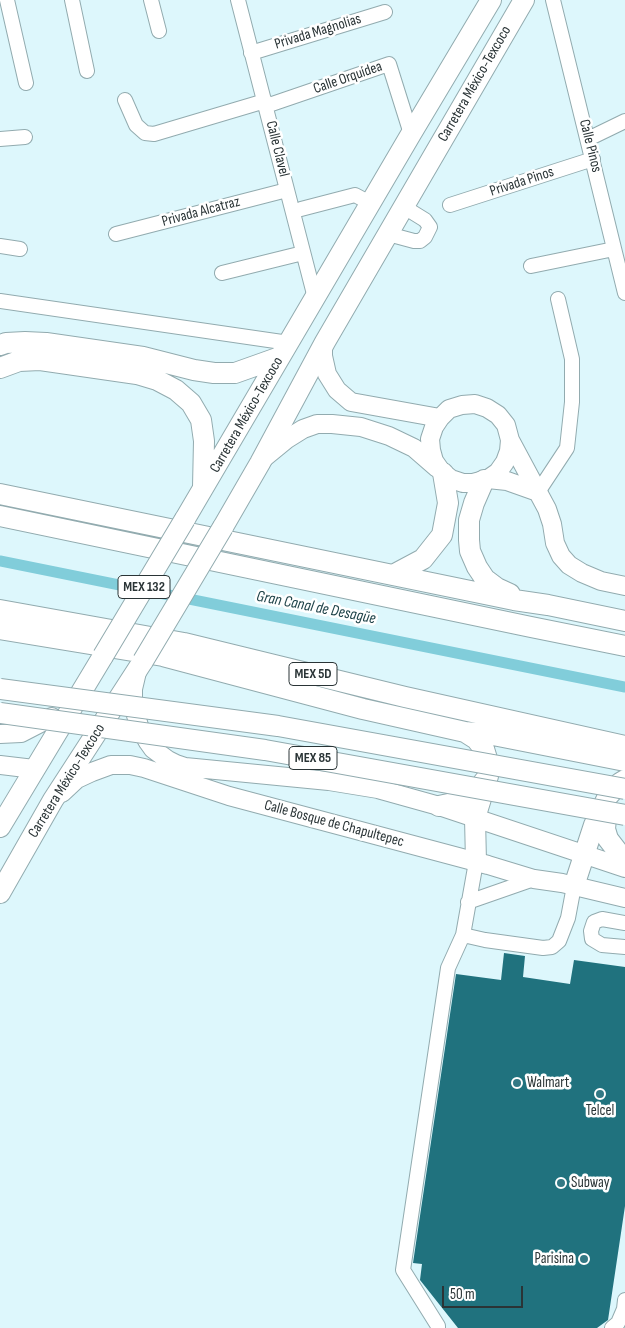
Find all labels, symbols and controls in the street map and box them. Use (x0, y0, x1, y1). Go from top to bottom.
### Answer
street label: Privada Magnolias (273, 10, 363, 54)
street label: Carretera México-Texcoco (435, 23, 515, 145)
street label: Calle Orquídea (311, 58, 385, 98)
street label: Calle Pinos (575, 118, 605, 174)
street label: Calle Clavel (261, 119, 293, 179)
street label: Privada Pinos (488, 163, 556, 201)
street label: Privada Alcatraz (160, 193, 242, 231)
street label: Carretera México-Texcoco (207, 354, 287, 476)
road number: MEX 132 (118, 576, 170, 598)
water label: Gran Canal de Desagüe (255, 587, 377, 629)
road number: MEX 5D (289, 662, 337, 686)
street label: Carretera México-Texcoco (25, 721, 109, 841)
road number: MEX 85 (289, 746, 337, 770)
street label: Calle Bosque de Chapultepec (262, 797, 406, 851)
place label: Walmart (527, 1074, 569, 1092)
marker: Walmart (511, 1077, 523, 1089)
marker: Telcel (594, 1088, 606, 1100)
place label: Telcel (586, 1102, 614, 1120)
place label: Subway (571, 1174, 610, 1192)
marker: Subway (555, 1177, 567, 1189)
place label: Parisina (535, 1250, 574, 1268)
marker: Parisina (578, 1253, 590, 1265)
scale bar (445, 1276, 526, 1308)
text: 50 m (450, 1285, 475, 1304)

